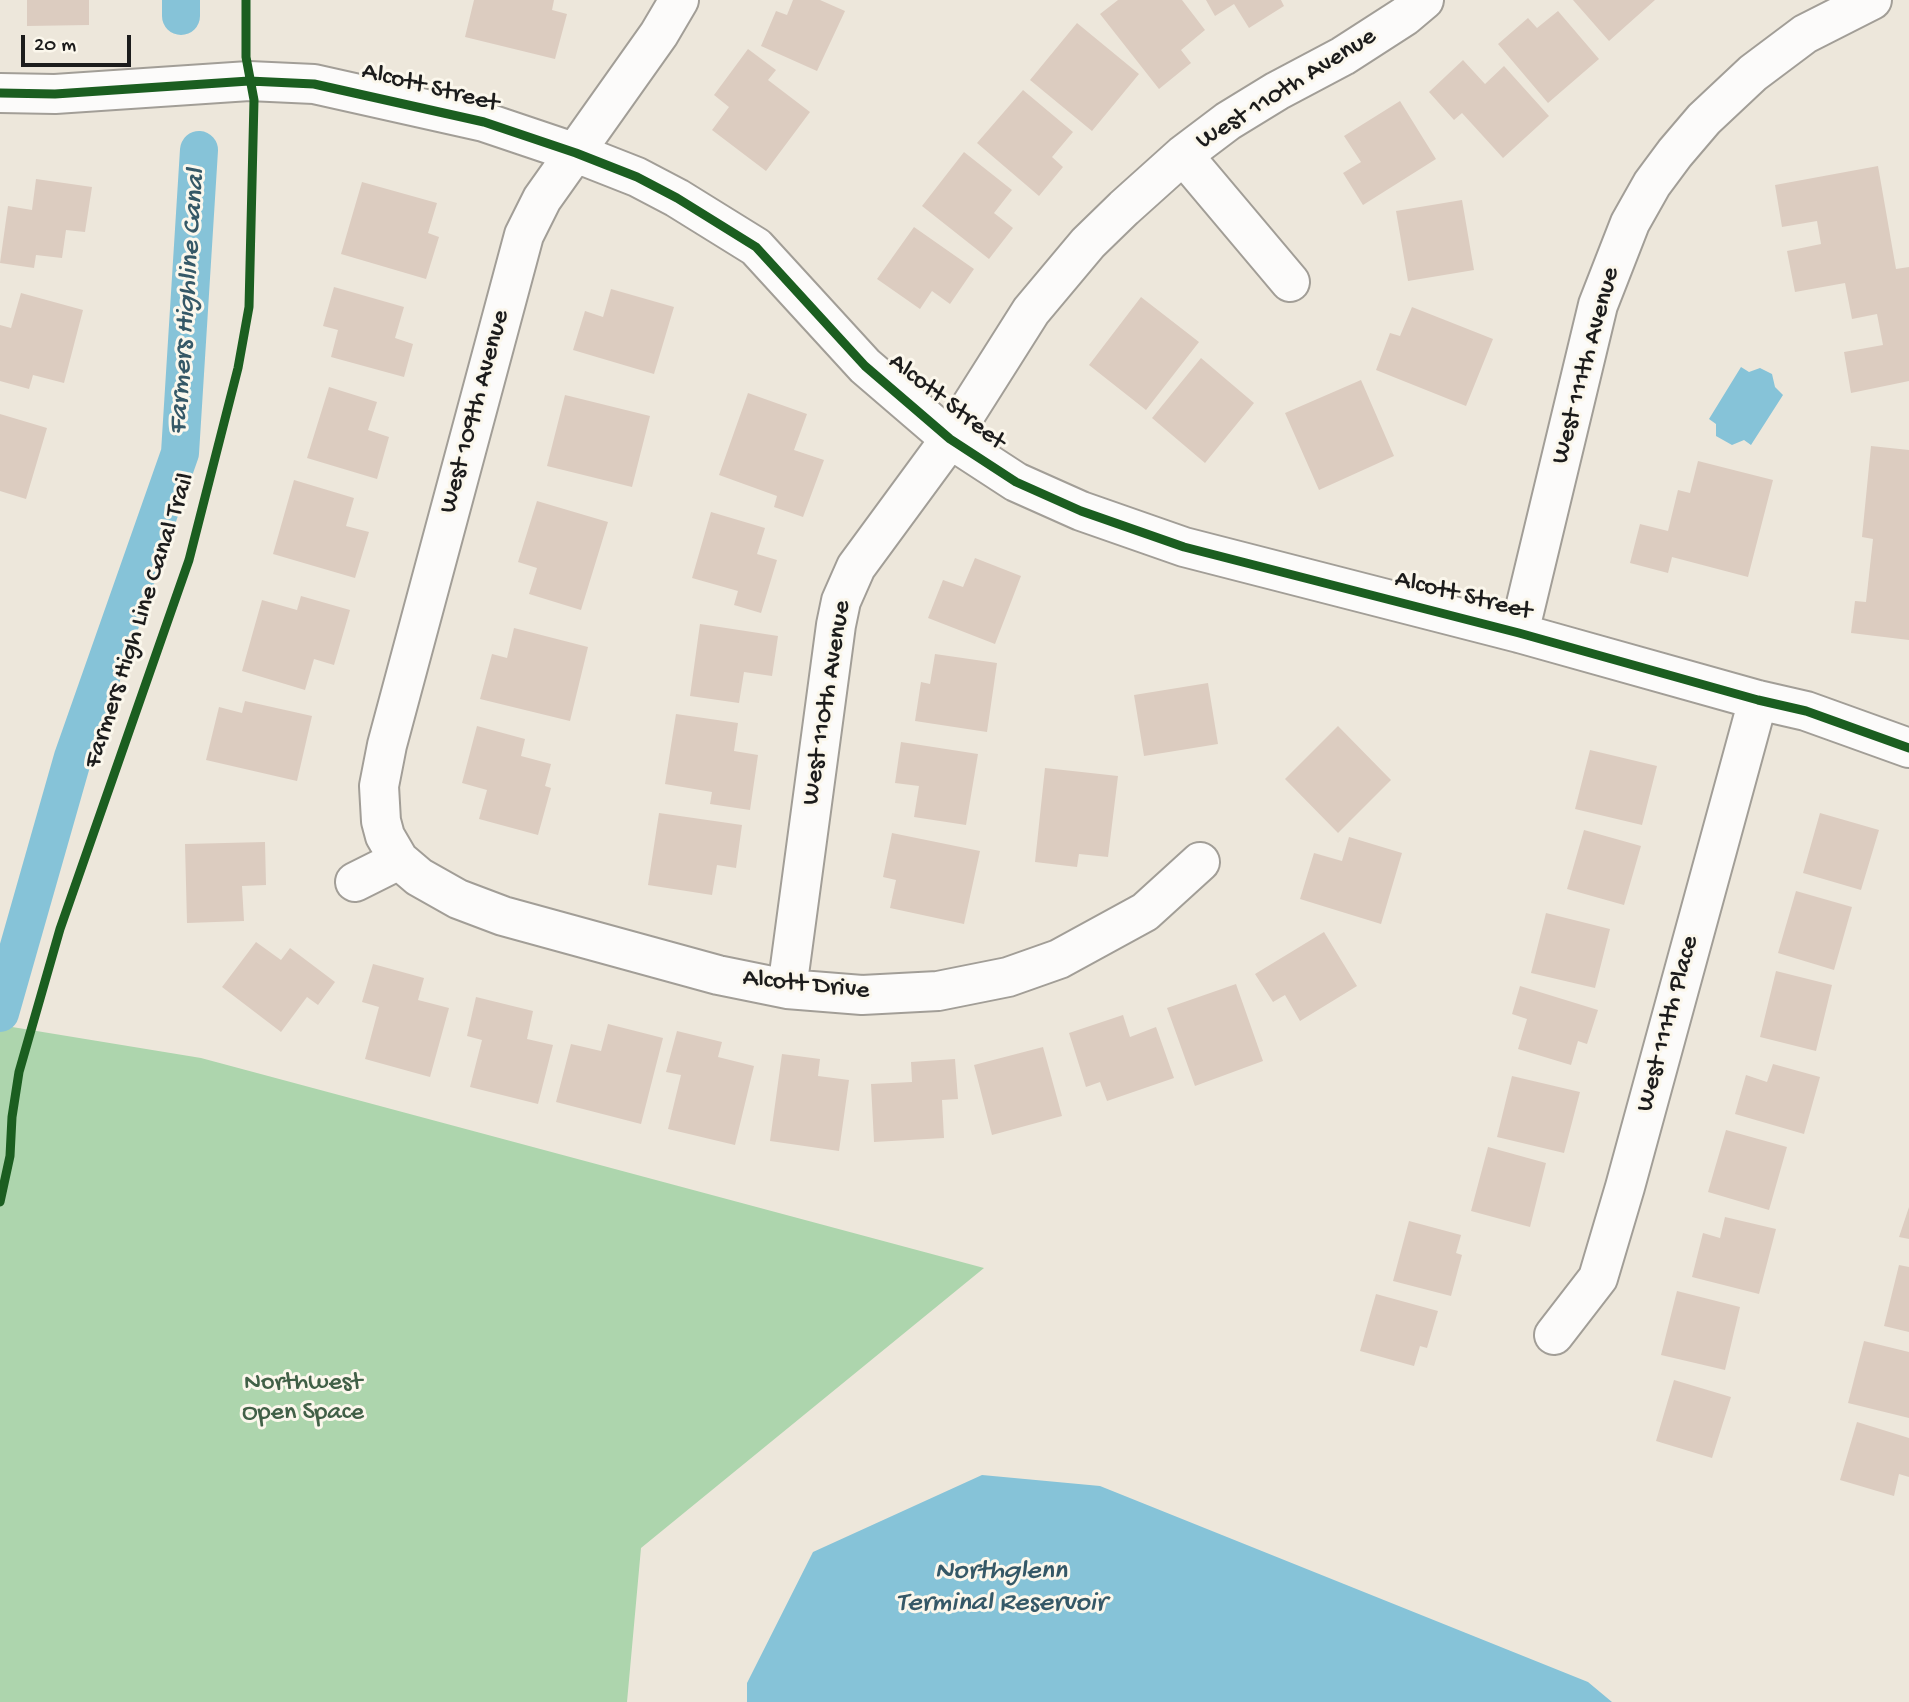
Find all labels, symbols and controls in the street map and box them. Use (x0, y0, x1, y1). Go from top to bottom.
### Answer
scale bar (24, 21, 135, 65)
street label: West 110th Avenue (1191, 22, 1383, 158)
text: 20 m (34, 34, 76, 59)
street label: Alcott Street (358, 57, 502, 121)
water label: Farmers Highline Canal (163, 168, 215, 436)
street label: West 111th Avenue (1546, 264, 1628, 468)
street label: West 109th Avenue (434, 307, 518, 517)
street label: Alcott Street (881, 348, 1011, 458)
street label: Farmers High Line Canal Trail (79, 470, 203, 772)
street label: Alcott Street (1391, 565, 1535, 629)
street label: West 110th Avenue (796, 599, 860, 807)
street label: West 111th Place (1631, 933, 1707, 1115)
street label: Alcott Drive (741, 964, 871, 1008)
park label: Northwest Open Space (242, 1368, 364, 1430)
water label: Northglenn Terminal Reservoir (896, 1556, 1106, 1622)

